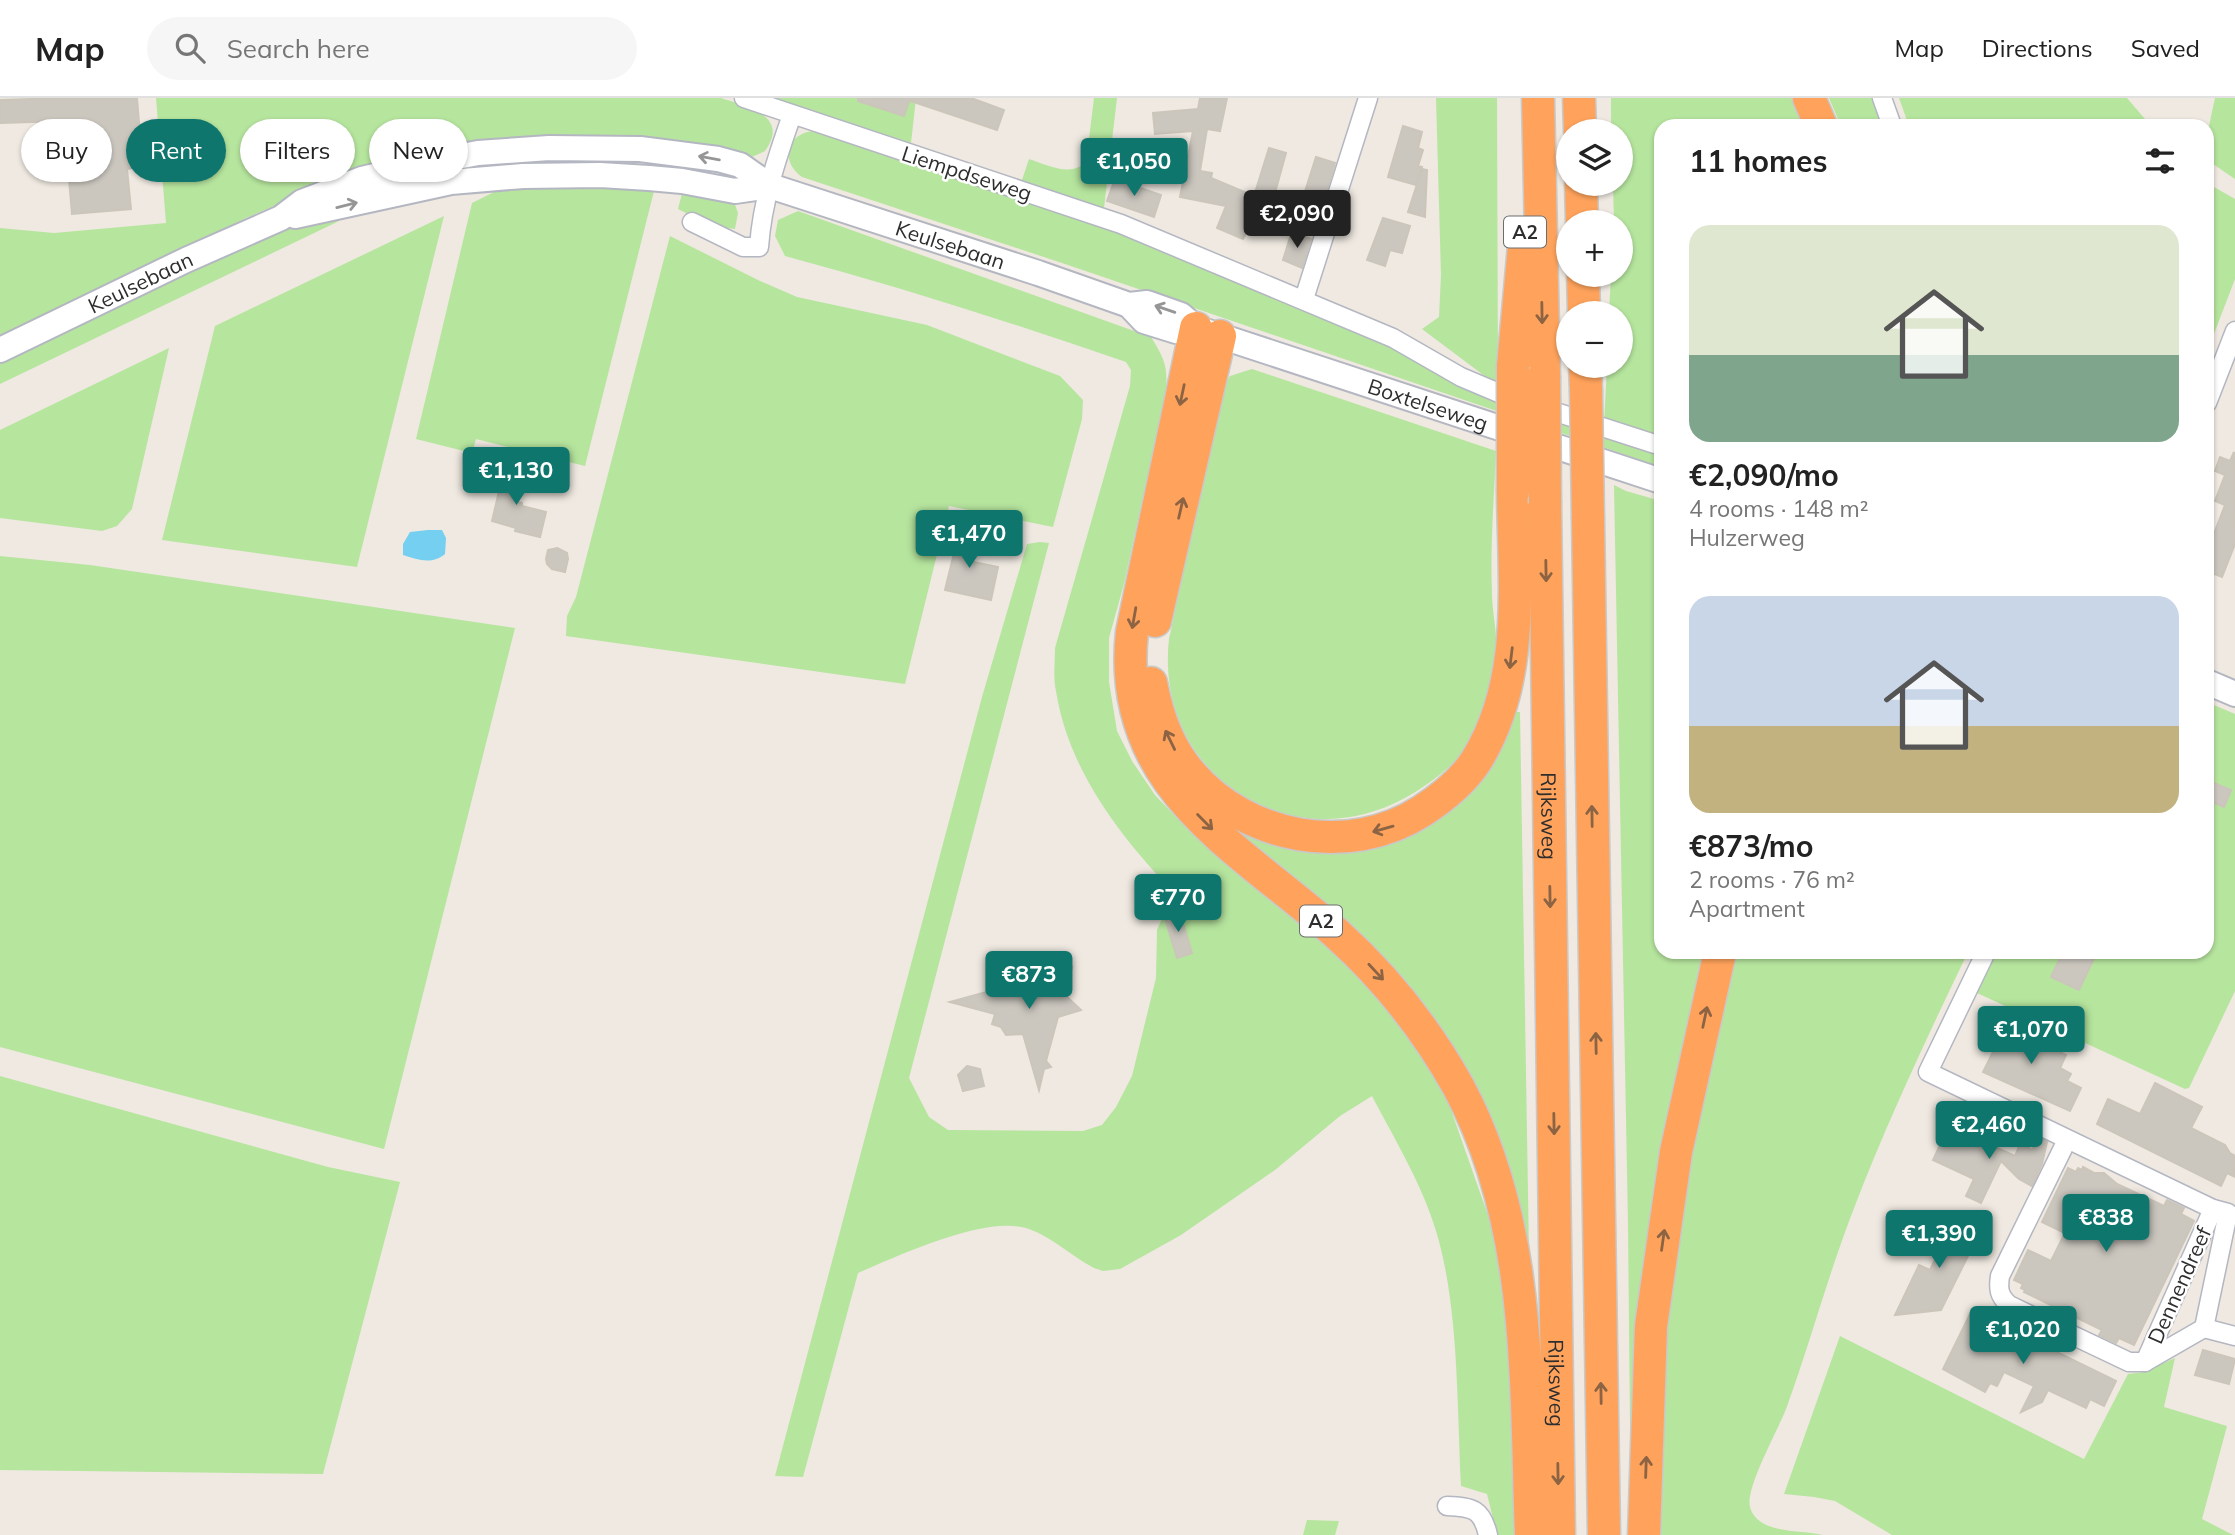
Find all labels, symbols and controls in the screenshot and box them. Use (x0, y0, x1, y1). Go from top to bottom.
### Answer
search box (147, 17, 637, 80)
text: Map (35, 28, 105, 69)
icon: search (171, 29, 209, 67)
text: Search here (227, 32, 370, 65)
text: Map (1894, 33, 1944, 63)
text: Directions (1982, 33, 2093, 63)
text: Saved (2131, 33, 2200, 63)
chip: Buy (21, 119, 112, 182)
chip: Rent (126, 119, 226, 182)
chip: Filters (240, 119, 355, 182)
chip: New (369, 119, 468, 182)
map controls (1556, 119, 1633, 378)
button: layers (1556, 119, 1633, 196)
pin: €1,050 (1077, 139, 1191, 198)
street label: Liempdseweg (899, 140, 1035, 206)
text: 11 homes (1689, 142, 1828, 180)
icon: filters (2141, 142, 2179, 180)
text: €1,050 (1097, 146, 1171, 175)
one-way arrow (698, 151, 721, 164)
pin: €2,090 (1240, 190, 1354, 250)
one-way arrow (335, 198, 358, 211)
text: €2,090 (1260, 198, 1334, 227)
button: + (1556, 210, 1633, 287)
street label: Keulsebaan (892, 215, 1008, 274)
road number: A2 (1504, 216, 1546, 248)
street label: Keulsebaan (84, 246, 197, 319)
icon: home (1871, 271, 1997, 397)
one-way arrow (1536, 301, 1549, 324)
button: − (1556, 301, 1633, 378)
one-way arrow (1154, 302, 1176, 315)
street label: Boxtelseweg (1365, 373, 1491, 436)
one-way arrow (1174, 383, 1188, 406)
pin: €1,130 (459, 448, 573, 507)
text: €1,130 (479, 455, 553, 484)
text: €2,090/mo (1689, 456, 1839, 494)
text: 4 rooms · 148 m² (1689, 494, 1869, 523)
one-way arrow (1175, 497, 1188, 520)
pin: €1,470 (912, 510, 1026, 570)
text: €1,470 (932, 518, 1006, 547)
text: Hulzerweg (1689, 523, 1805, 552)
one-way arrow (1539, 560, 1552, 583)
one-way arrow (1127, 606, 1141, 629)
icon: home (1871, 642, 1997, 768)
one-way arrow (1504, 646, 1517, 669)
one-way arrow (1162, 730, 1176, 751)
street label: Rijksweg (1536, 772, 1563, 860)
one-way arrow (1586, 805, 1599, 828)
one-way arrow (1196, 813, 1213, 830)
one-way arrow (1372, 823, 1394, 836)
text: €873/mo (1689, 827, 1813, 865)
text: 2 rooms · 76 m² (1689, 865, 1855, 894)
pin: €770 (1137, 874, 1219, 934)
text: €770 (1150, 882, 1206, 911)
one-way arrow (1543, 885, 1557, 908)
text: Apartment (1689, 894, 1805, 923)
road number: A2 (1300, 906, 1342, 936)
pin: €873 (988, 951, 1070, 1011)
text: €873 (1001, 959, 1057, 988)
one-way arrow (1367, 963, 1384, 980)
one-way arrow (1699, 1006, 1713, 1029)
pin: €1,070 (1974, 1006, 2088, 1066)
text: €1,070 (1994, 1014, 2068, 1043)
one-way arrow (1589, 1032, 1602, 1055)
pin: €2,460 (1932, 1102, 2046, 1161)
text: €2,460 (1952, 1109, 2026, 1138)
one-way arrow (1547, 1113, 1560, 1136)
pin: €838 (2065, 1194, 2147, 1254)
text: €838 (2078, 1202, 2134, 1231)
pin: €1,390 (1882, 1210, 1996, 1270)
text: €1,390 (1902, 1218, 1976, 1247)
street label: Dennendreef (2142, 1222, 2217, 1348)
one-way arrow (1657, 1229, 1670, 1252)
pin: €1,020 (1966, 1306, 2080, 1366)
text: €1,020 (1986, 1314, 2060, 1343)
street label: Rijksweg (1543, 1339, 1571, 1427)
one-way arrow (1595, 1382, 1608, 1405)
one-way arrow (1640, 1456, 1653, 1479)
one-way arrow (1552, 1463, 1565, 1486)

